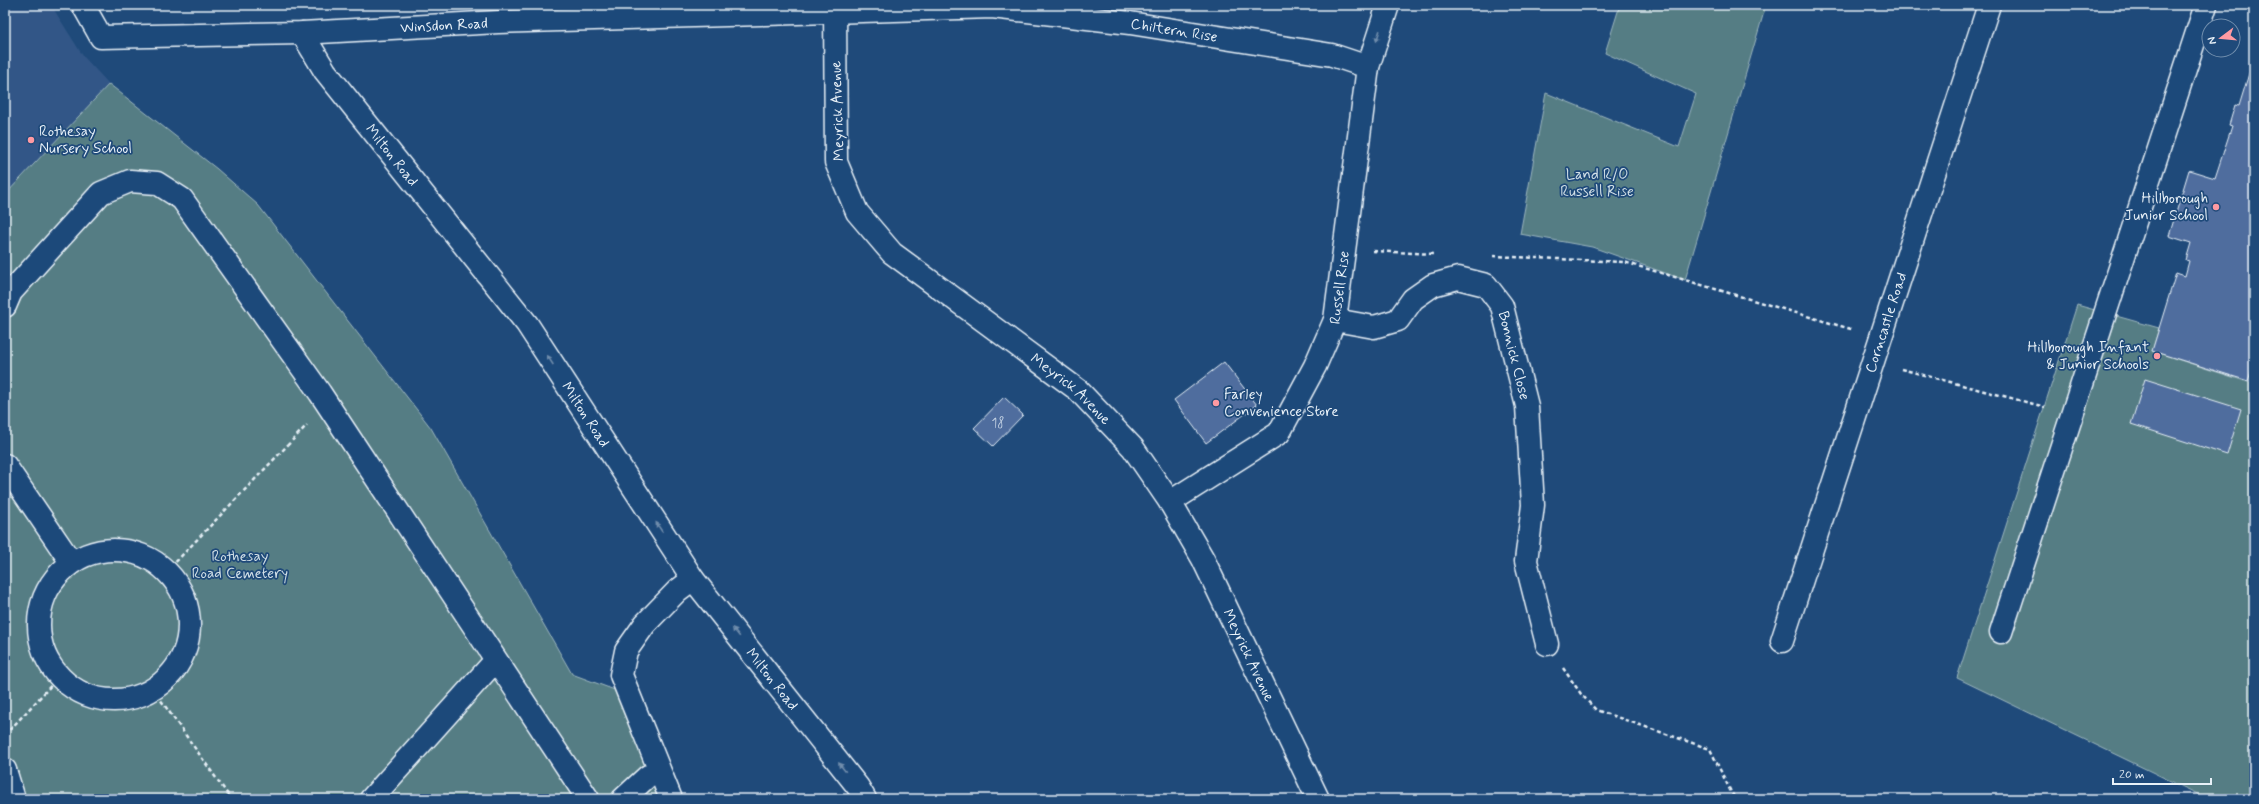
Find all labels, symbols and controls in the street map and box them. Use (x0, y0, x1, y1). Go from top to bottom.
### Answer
street label: Winsdon Road (400, 14, 488, 38)
street label: Chiltern Rise (1129, 14, 1219, 48)
north arrow (2201, 18, 2241, 58)
one-way arrow (1375, 31, 1381, 43)
text: N (2205, 35, 2220, 46)
street label: Meyrick Avenue (826, 60, 850, 162)
street label: Milton Road (360, 120, 422, 191)
place label: Rothesay Nursery School (39, 122, 132, 159)
marker: Rothesay Nursery School (26, 135, 36, 145)
park label: Land R/O Russell Rise (1560, 165, 1634, 202)
place label: Hillborough Junior School (2125, 189, 2208, 226)
marker: Hillborough Junior School (2211, 202, 2221, 212)
street label: Russell Rise (1326, 250, 1355, 325)
street label: Corncastle Road (1861, 270, 1912, 376)
street label: Bonnick Close (1493, 309, 1534, 402)
place label: Hillborough Infant & Junior Schools (2027, 338, 2149, 375)
street label: Meyrick Avenue (1026, 349, 1115, 430)
marker: Hillborough Infant & Junior Schools (2152, 351, 2162, 361)
one-way arrow (546, 355, 554, 365)
street label: Milton Road (556, 378, 614, 452)
place label: Farley Convenience Store (1224, 385, 1339, 422)
marker: Farley Convenience Store (1211, 398, 1221, 408)
house number: 18 (992, 415, 1004, 432)
one-way arrow (655, 522, 663, 532)
park label: Rothesay Road Cemetery (192, 547, 288, 584)
street label: Meyrick Avenue (1217, 606, 1279, 705)
one-way arrow (731, 627, 740, 638)
street label: Milton Road (741, 644, 802, 715)
scale bar (2113, 760, 2211, 786)
one-way arrow (838, 762, 847, 773)
text: 20 m (2119, 767, 2145, 783)

